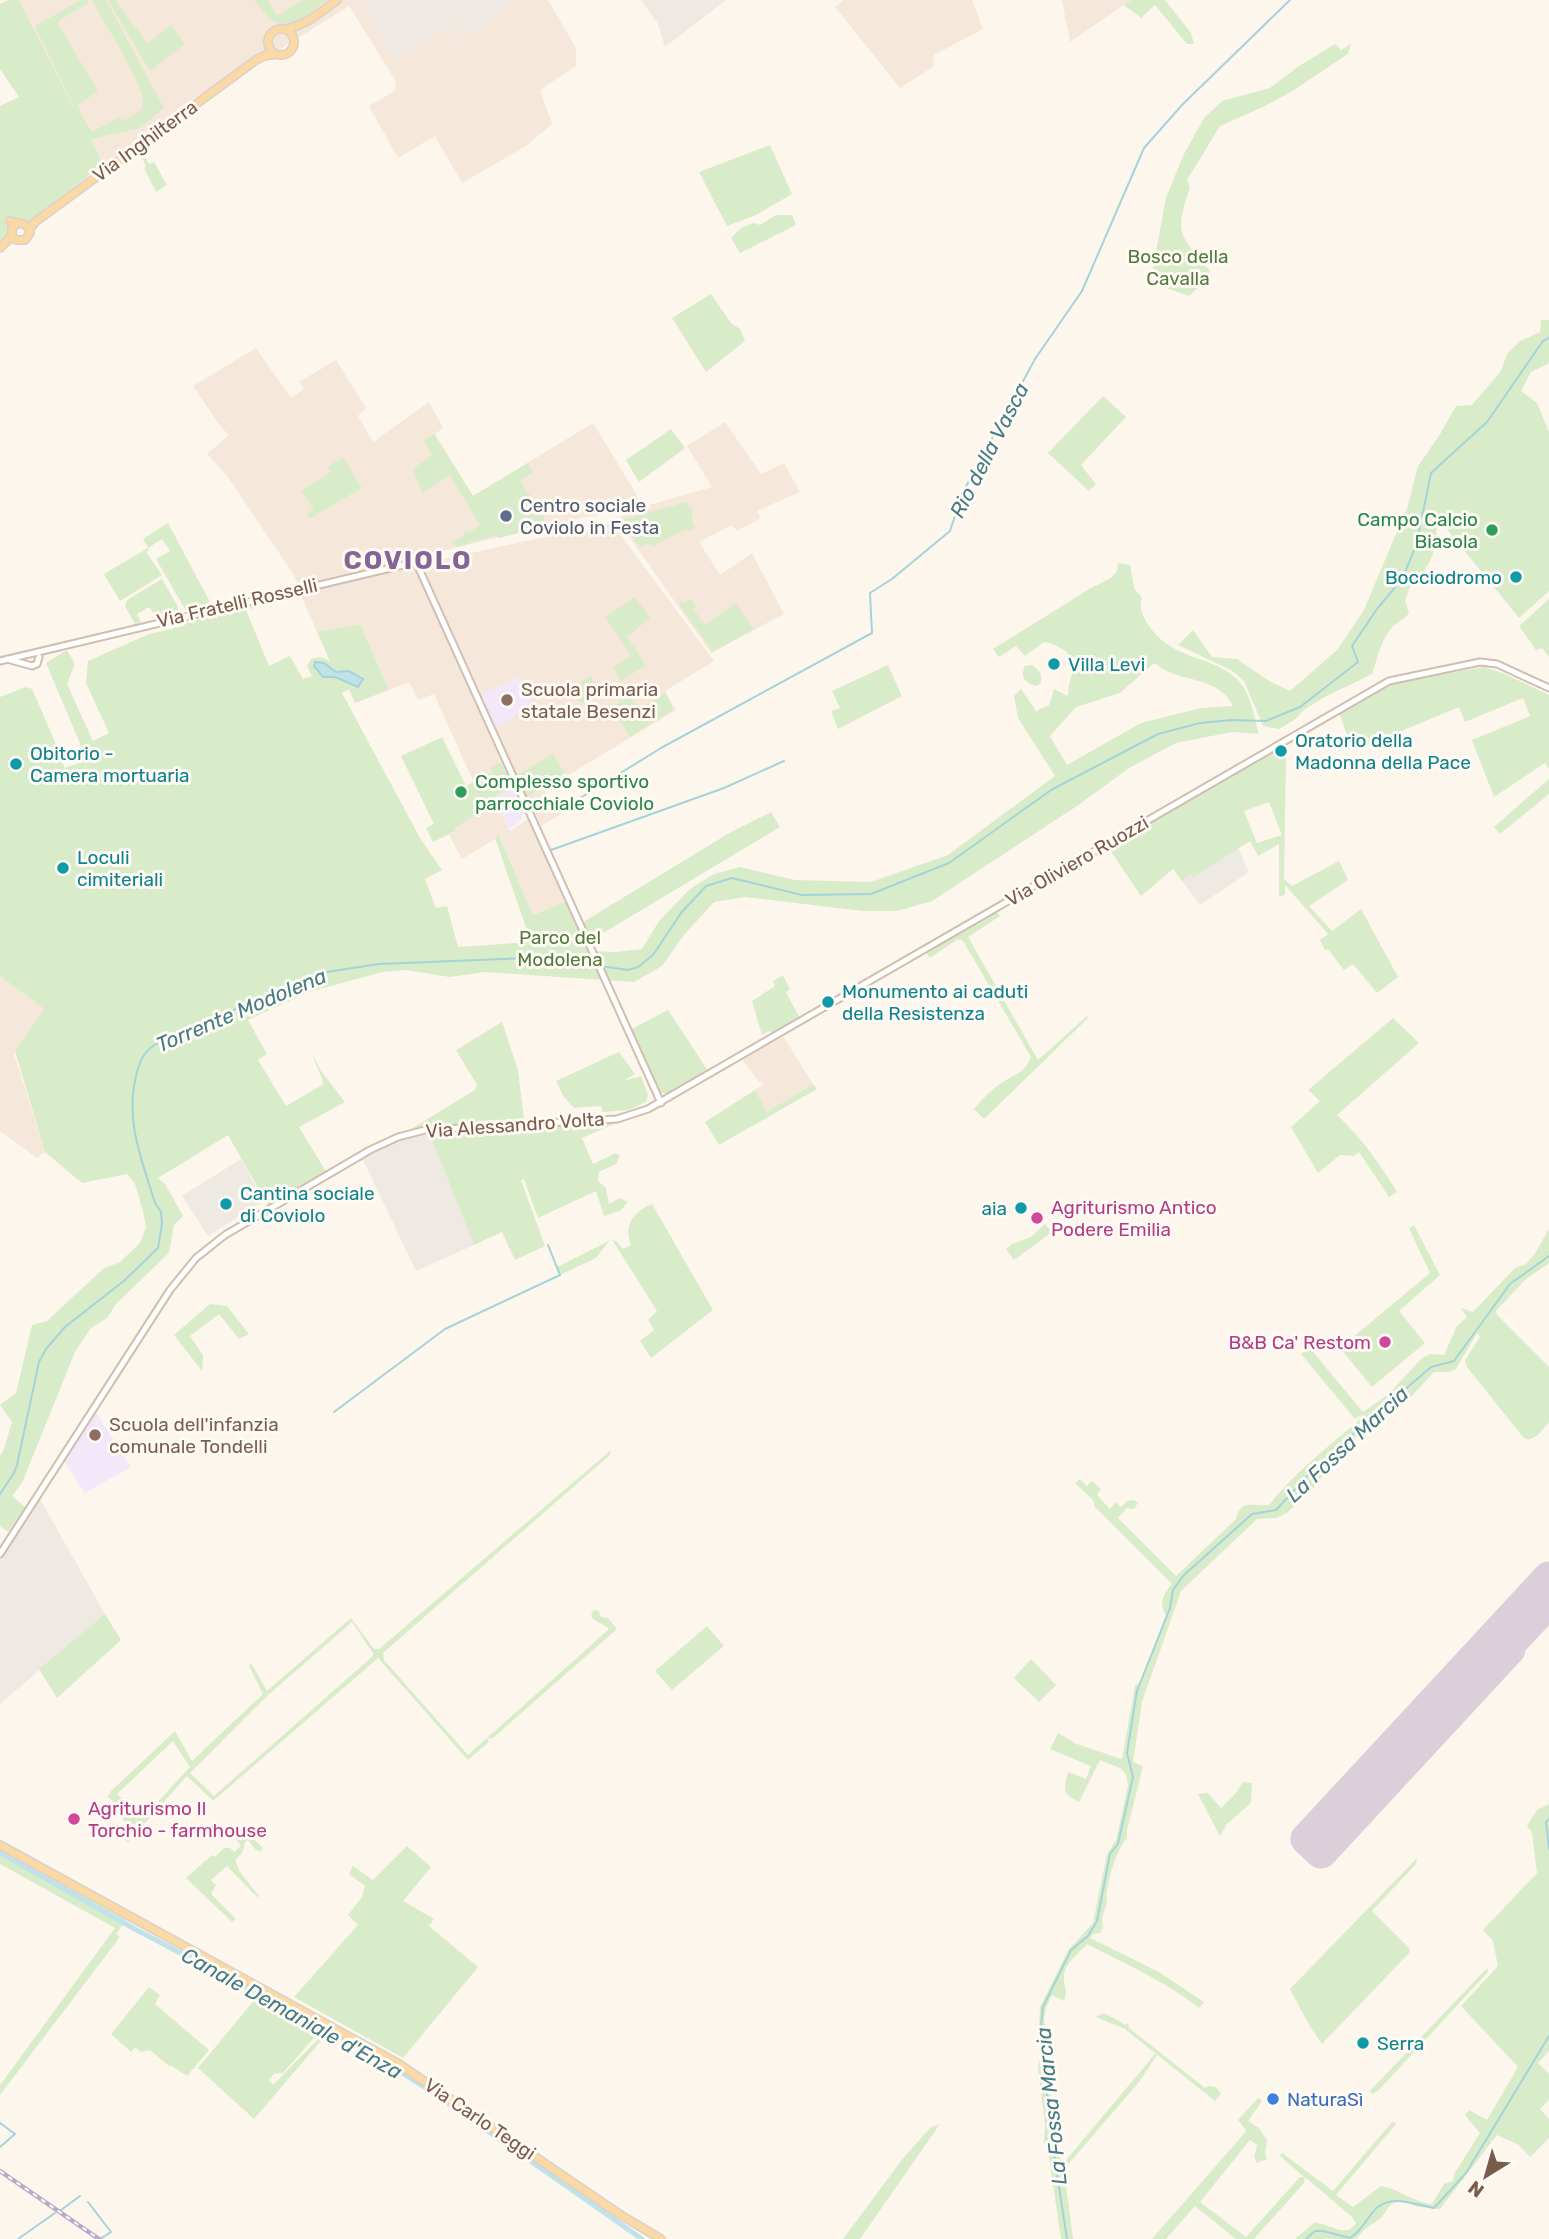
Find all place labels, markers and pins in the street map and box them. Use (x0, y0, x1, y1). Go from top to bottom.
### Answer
place label: Centro sociale Coviolo in Festa (520, 494, 659, 539)
marker: Centro sociale Coviolo in Festa (498, 508, 514, 524)
place label: Campo Calcio Biasola (1357, 508, 1478, 553)
marker: Campo Calcio Biasola (1484, 522, 1500, 538)
place label: Bocciodromo (1385, 566, 1502, 589)
marker: Bocciodromo (1508, 569, 1524, 585)
place label: Villa Levi (1068, 653, 1145, 676)
marker: Villa Levi (1046, 656, 1062, 672)
place label: Scuola primaria statale Besenzi (521, 678, 658, 723)
marker: Scuola primaria statale Besenzi (499, 692, 515, 708)
place label: Oratorio della Madonna della Pace (1295, 729, 1471, 774)
place label: Obitorio - Camera mortuaria (30, 742, 190, 787)
marker: Oratorio della Madonna della Pace (1273, 743, 1289, 759)
marker: Obitorio - Camera mortuaria (8, 756, 24, 772)
place label: Complesso sportivo parrocchiale Coviolo (475, 770, 654, 815)
marker: Complesso sportivo parrocchiale Coviolo (453, 784, 469, 800)
place label: Loculi cimiteriali (77, 846, 163, 891)
marker: Loculi cimiteriali (55, 860, 71, 876)
place label: Monumento ai caduti della Resistenza (842, 980, 1028, 1025)
marker: Monumento ai caduti della Resistenza (820, 994, 836, 1010)
place label: Cantina sociale di Coviolo (240, 1182, 375, 1227)
marker: Cantina sociale di Coviolo (218, 1196, 234, 1212)
place label: Agriturismo Antico Podere Emilia (1051, 1196, 1217, 1241)
place label: aia (981, 1197, 1007, 1220)
marker: aia (1013, 1200, 1029, 1216)
marker: Agriturismo Antico Podere Emilia (1029, 1210, 1045, 1226)
place label: B&B Ca' Restom (1228, 1331, 1371, 1354)
marker: B&B Ca' Restom (1377, 1334, 1393, 1350)
place label: Scuola dell'infanzia comunale Tondelli (109, 1413, 279, 1458)
marker: Scuola dell'infanzia comunale Tondelli (87, 1427, 103, 1443)
place label: Agriturismo Il Torchio - farmhouse (88, 1797, 267, 1842)
marker: Agriturismo Il Torchio - farmhouse (66, 1811, 82, 1827)
place label: Serra (1377, 2032, 1424, 2055)
marker: Serra (1355, 2035, 1371, 2051)
place label: NaturaSì (1287, 2088, 1363, 2111)
marker: NaturaSì (1265, 2091, 1281, 2107)

